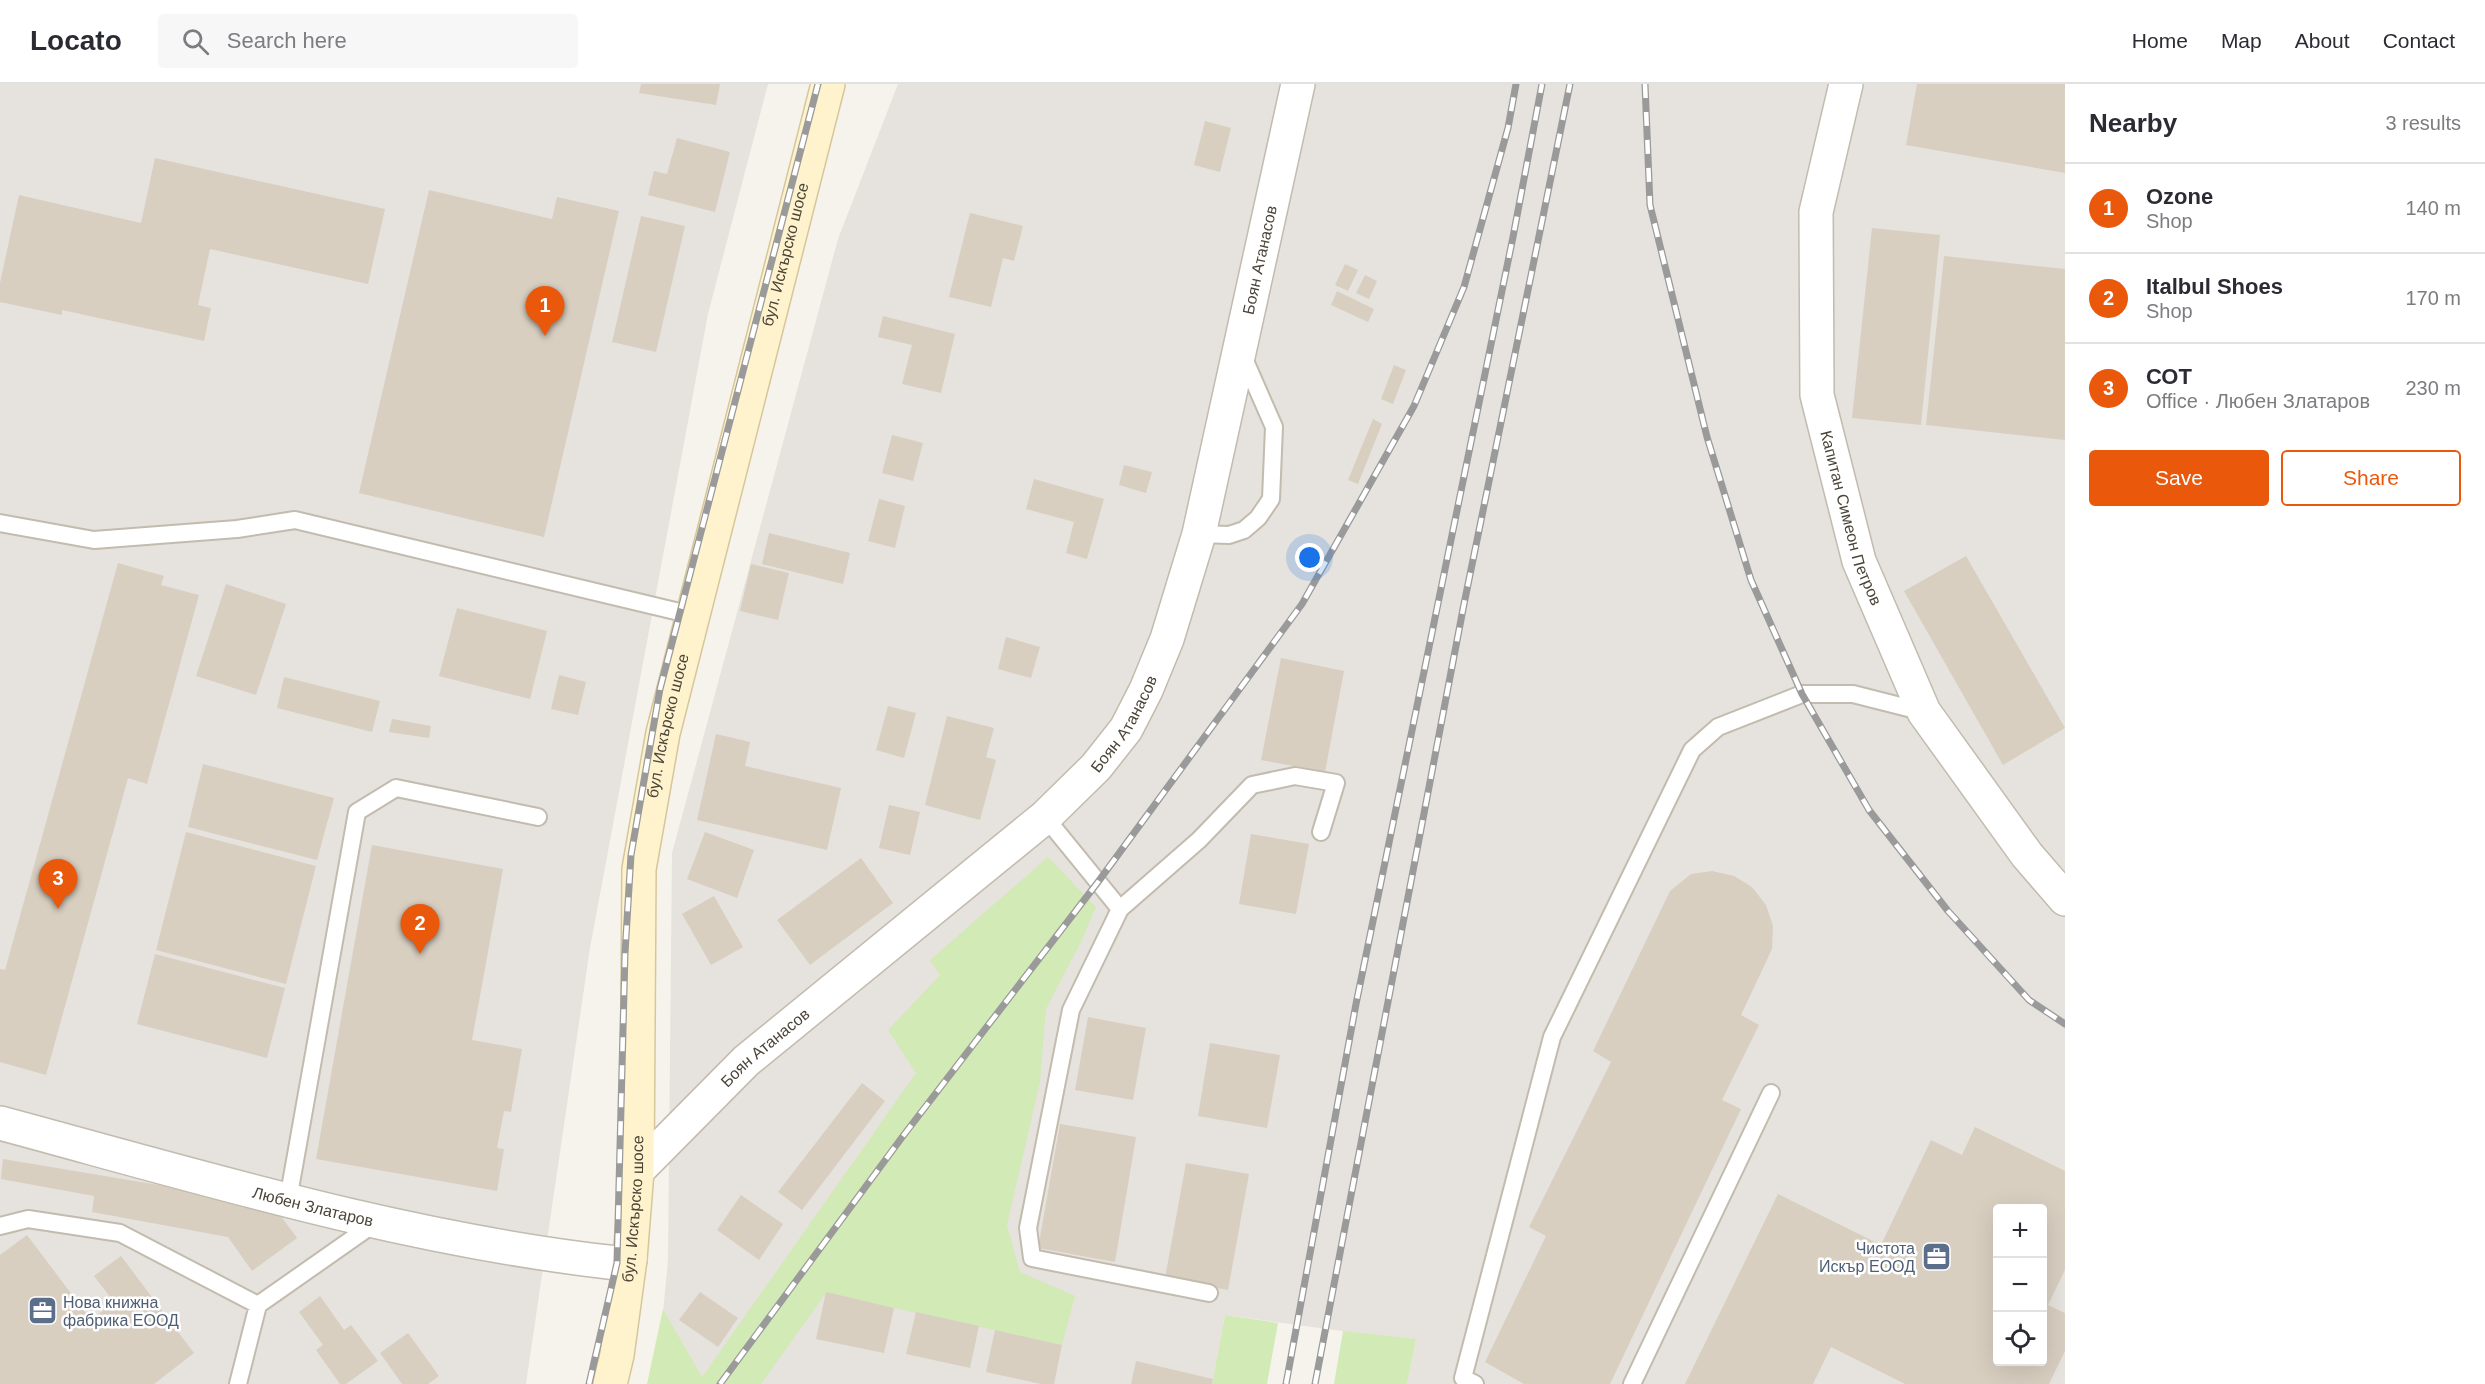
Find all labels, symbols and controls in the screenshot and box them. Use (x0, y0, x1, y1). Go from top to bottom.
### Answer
search box (158, 14, 578, 68)
text: Locato (30, 25, 122, 56)
icon: search (179, 25, 212, 58)
text: Search here (227, 28, 347, 53)
text: Home (2132, 29, 2188, 52)
text: Map (2221, 29, 2262, 52)
text: About (2295, 29, 2350, 52)
text: Contact (2383, 29, 2455, 52)
text: Nearby (2089, 108, 2177, 138)
text: 3 results (2385, 112, 2461, 134)
street label: бул. Искърско шосе (758, 181, 811, 328)
text: Ozone (2146, 184, 2213, 209)
text: 1 (2103, 197, 2114, 219)
text: 140 m (2405, 197, 2461, 219)
street label: Боян Атанасов (1239, 204, 1280, 316)
text: Shop (2146, 210, 2193, 232)
text: Italbul Shoes (2146, 274, 2283, 299)
pin: 1 (526, 286, 564, 336)
text: 2 (2103, 287, 2114, 309)
text: 170 m (2405, 287, 2461, 309)
text: Shop (2146, 300, 2193, 322)
text: СОТ (2146, 364, 2192, 389)
text: 3 (2103, 377, 2114, 399)
text: 230 m (2405, 377, 2461, 399)
text: Office · Любен Златаров (2146, 390, 2370, 412)
street label: Капитан Симеон Петров (1818, 429, 1885, 607)
button: Save (2089, 450, 2269, 506)
button: Share (2281, 450, 2461, 506)
your location (1295, 543, 1324, 572)
street label: бул. Искърско шосе (643, 652, 691, 799)
street label: Боян Атанасов (1087, 673, 1160, 775)
pin: 3 (38, 860, 78, 909)
pin: 2 (400, 904, 440, 954)
street label: Боян Атанасов (717, 1005, 812, 1090)
street label: бул. Искърско шосе (618, 1135, 646, 1283)
street label: Любен Златаров (251, 1183, 375, 1229)
map controls (1993, 1204, 2047, 1366)
button: + (1993, 1204, 2047, 1258)
place label: Чистота Искър ЕООД (1819, 1240, 1915, 1275)
office icon: Чистота Искър ЕООД (1920, 1241, 1952, 1273)
button: − (1993, 1258, 2047, 1312)
place label: Нова книжна фабрика ЕООД (63, 1294, 179, 1329)
office icon: Нова книжна фабрика ЕООД (26, 1295, 58, 1327)
button: locate (1993, 1312, 2047, 1366)

